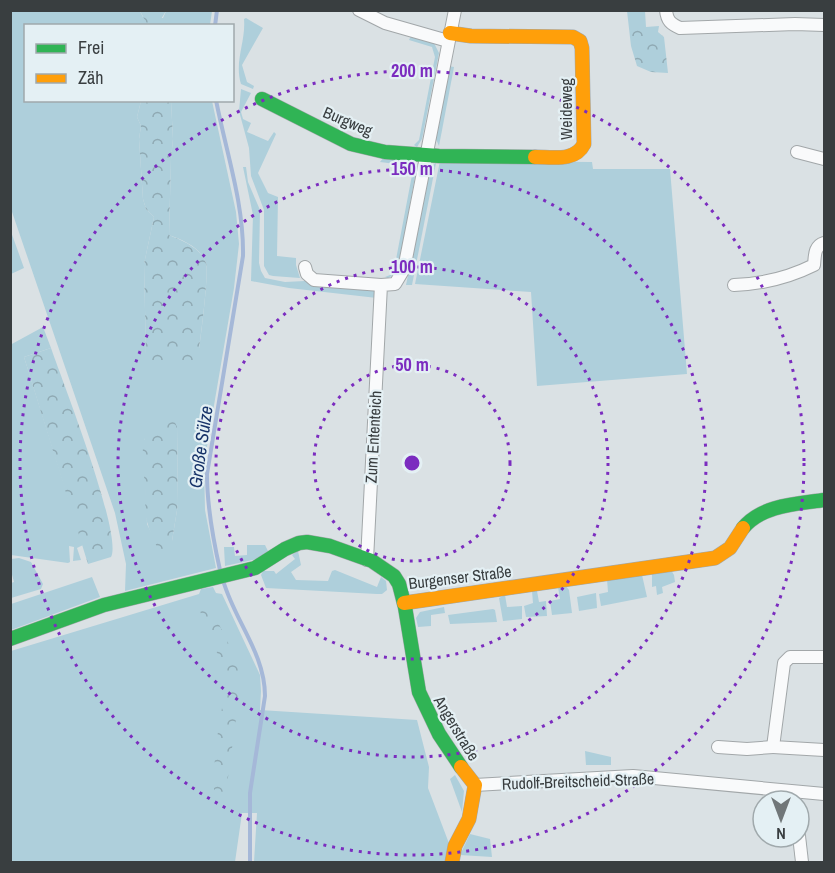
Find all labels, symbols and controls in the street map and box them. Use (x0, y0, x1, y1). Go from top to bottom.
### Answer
legend (24, 24, 234, 102)
text: Frei (78, 35, 104, 60)
text: 200 m (391, 58, 433, 83)
text: Zäh (78, 65, 103, 90)
street label: Weideweg (555, 77, 577, 140)
street label: Burgweg (320, 101, 377, 142)
text: 150 m (391, 156, 433, 181)
text: 100 m (391, 254, 433, 279)
text: 50 m (395, 352, 429, 377)
street label: Zum Ententeich (360, 390, 386, 484)
water label: Große Sülze (182, 404, 219, 490)
centre of rings (402, 453, 422, 473)
street label: Burgenser Straße (407, 560, 513, 594)
street label: Angerstraße (428, 691, 485, 765)
street label: Rudolf-Breitscheid-Straße (501, 767, 655, 795)
north arrow (751, 789, 811, 849)
text: N (776, 823, 786, 845)

